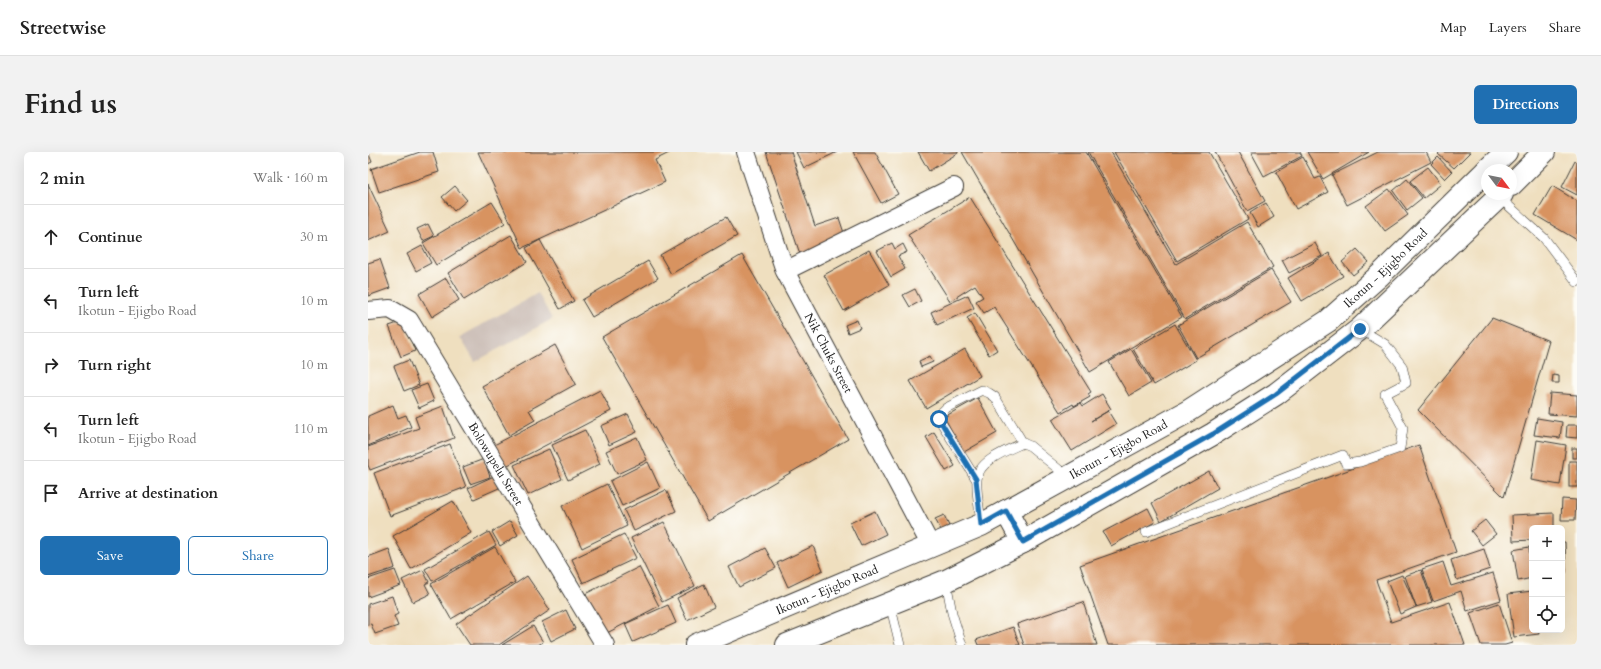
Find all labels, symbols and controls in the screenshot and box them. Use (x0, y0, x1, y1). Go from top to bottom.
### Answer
text: Streetwise (20, 15, 107, 41)
text: Map (1440, 18, 1467, 37)
text: Layers (1489, 18, 1527, 37)
text: Share (1549, 18, 1581, 37)
text: Find us (24, 85, 117, 123)
button: Directions (1474, 85, 1577, 124)
north arrow (1481, 164, 1517, 200)
text: 2 min (40, 167, 85, 190)
text: Walk · 160 m (253, 169, 328, 187)
street label: Ikotun - Ejigbo Road (1340, 224, 1431, 312)
icon: ahead (40, 226, 62, 248)
text: Continue (78, 227, 143, 247)
text: 30 m (300, 228, 328, 246)
text: Turn left (78, 282, 139, 302)
icon: left (40, 290, 62, 312)
text: 10 m (300, 292, 328, 310)
text: Ikotun - Ejigbo Road (78, 302, 197, 320)
street label: Nik Chuks Street (801, 310, 856, 396)
route end (1351, 320, 1369, 338)
icon: right (40, 354, 62, 376)
text: Turn right (78, 355, 151, 375)
text: 10 m (300, 356, 328, 374)
text: Turn left (78, 410, 139, 430)
route start (930, 410, 948, 428)
street label: Ikotun - Ejigbo Road (1067, 416, 1171, 483)
icon: left (40, 418, 62, 440)
street label: Bolowupelu Street (465, 419, 527, 508)
text: 110 m (294, 420, 328, 438)
text: Ikotun - Ejigbo Road (78, 430, 197, 448)
icon: arrive (40, 482, 62, 504)
text: Arrive at destination (78, 483, 218, 503)
map controls (1529, 525, 1565, 633)
button: + (1529, 525, 1565, 561)
button: Save (40, 536, 180, 575)
button: Share (188, 536, 328, 575)
street label: Ikotun - Ejigbo Road (773, 561, 881, 619)
button: − (1529, 561, 1565, 597)
button: locate (1529, 597, 1565, 633)

